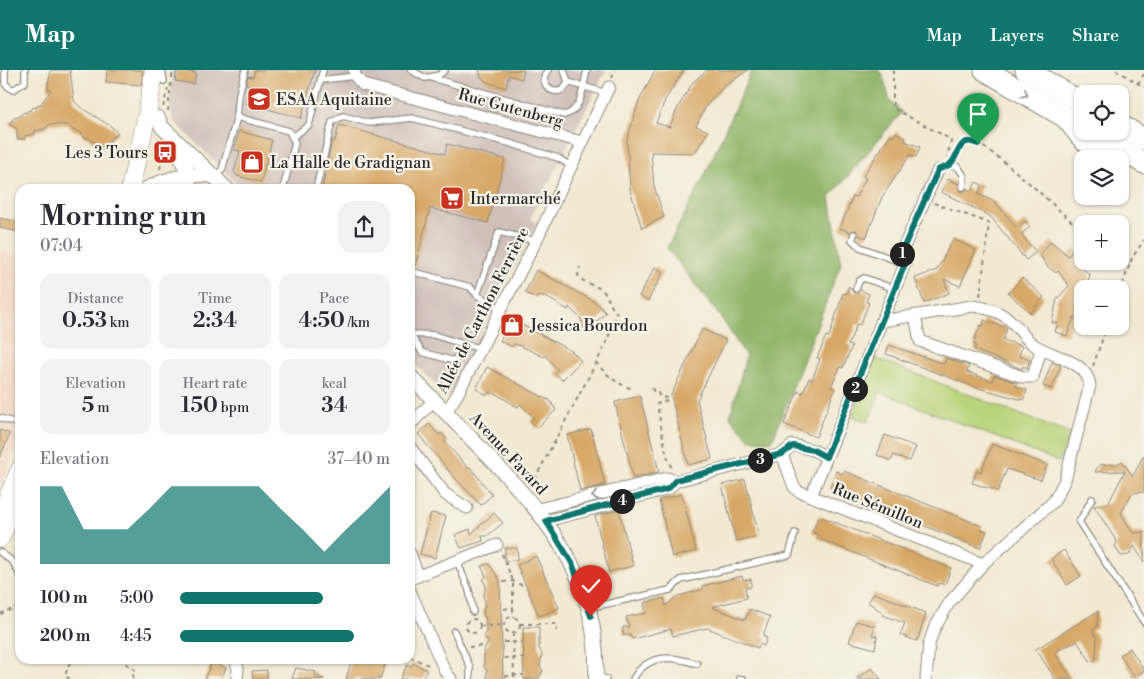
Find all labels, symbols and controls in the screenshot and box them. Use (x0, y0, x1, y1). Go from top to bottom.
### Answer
text: Map (25, 20, 75, 50)
text: Map (927, 24, 962, 47)
text: Layers (990, 24, 1044, 47)
text: Share (1072, 24, 1119, 47)
street label: Rue Gutenberg (456, 84, 566, 132)
map controls (1074, 85, 1129, 335)
button: locate (1074, 85, 1129, 140)
school or university icon: ESAA Aquitaine (246, 86, 272, 112)
one-way arrow (1020, 87, 1029, 97)
place label: ESAA Aquitaine (276, 90, 392, 110)
pin (957, 93, 999, 144)
icon: arrive (964, 100, 992, 128)
bus stop icon: Les 3 Tours (152, 139, 178, 165)
place label: Les 3 Tours (65, 143, 148, 163)
shop icon: La Halle de Gradignan (239, 149, 265, 175)
button: layers (1074, 150, 1129, 205)
place label: La Halle de Gradignan (270, 153, 431, 173)
supermarket icon: Intermarché (439, 185, 465, 211)
place label: Intermarché (470, 189, 561, 209)
text: Morning run (40, 199, 207, 234)
button: share (338, 201, 390, 253)
button: + (1074, 215, 1129, 270)
street label: Allée de Carthon Ferrière (432, 224, 534, 398)
text: 07:04 (40, 236, 82, 256)
pin: 1 (890, 242, 914, 266)
text: 1 (899, 245, 906, 263)
button: − (1074, 280, 1129, 335)
text: Distance (67, 290, 124, 308)
text: Time (198, 290, 232, 308)
text: Pace (319, 290, 349, 308)
text: 0.53 (62, 308, 107, 334)
text: 2:34 (193, 308, 237, 334)
text: 4:50 (299, 308, 345, 334)
shop icon: Jessica Bourdon (499, 312, 525, 338)
text: km (107, 314, 129, 332)
text: /km (345, 314, 370, 332)
place label: Jessica Bourdon (529, 316, 648, 336)
text: Elevation (65, 375, 126, 393)
text: Heart rate (183, 375, 247, 393)
text: kcal (322, 375, 347, 393)
pin: 2 (842, 376, 868, 402)
text: 2 (851, 380, 860, 398)
text: 5 (82, 393, 94, 419)
text: 150 (181, 393, 218, 419)
text: 34 (321, 393, 347, 419)
text: m (94, 399, 110, 417)
text: bpm (218, 399, 249, 417)
street label: Avenue Favard (464, 408, 552, 499)
pin: 3 (748, 448, 772, 472)
text: Elevation (40, 449, 109, 469)
text: 37–40 m (327, 449, 390, 469)
text: 3 (756, 451, 765, 469)
street label: Rue Sémillon (829, 479, 926, 533)
pin: 4 (610, 488, 634, 514)
one-way arrow (590, 490, 599, 501)
text: 4 (618, 492, 627, 510)
pin (570, 565, 612, 616)
icon: check (577, 572, 605, 600)
text: 100 m (40, 588, 88, 608)
text: 5:00 (120, 588, 154, 608)
text: 200 m (40, 626, 90, 646)
text: 4:45 (120, 626, 151, 646)

